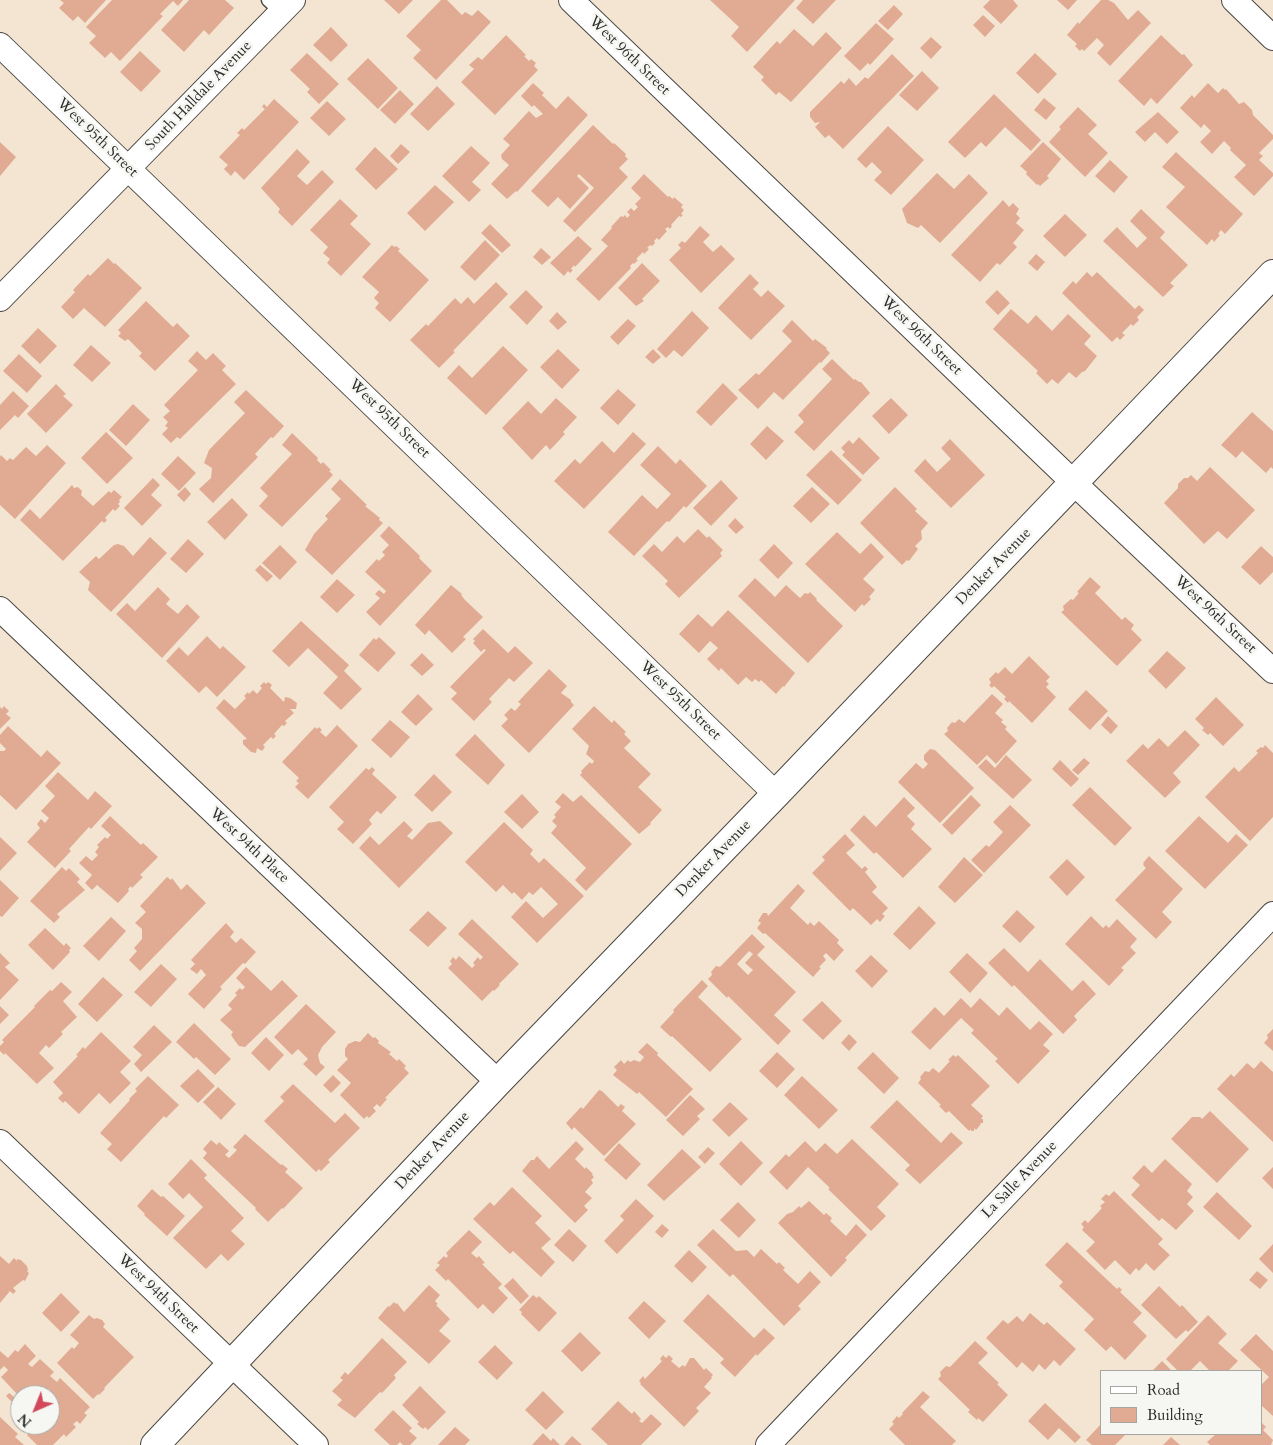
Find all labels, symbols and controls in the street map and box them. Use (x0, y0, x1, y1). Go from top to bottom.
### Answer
street label: West 96th Street (585, 13, 673, 99)
street label: South Halldale Avenue (142, 37, 256, 155)
street label: West 95th Street (53, 95, 141, 181)
street label: West 96th Street (877, 293, 965, 379)
street label: West 95th Street (345, 376, 433, 462)
street label: Denker Avenue (953, 525, 1035, 609)
street label: West 96th Street (1170, 572, 1260, 658)
street label: West 95th Street (636, 658, 724, 744)
street label: West 94th Place (205, 805, 293, 887)
street label: Denker Avenue (673, 817, 755, 901)
street label: Denker Avenue (392, 1108, 474, 1194)
street label: La Salle Avenue (979, 1138, 1061, 1222)
street label: West 94th Street (114, 1251, 202, 1337)
legend (1100, 1370, 1263, 1435)
text: Road (1147, 1380, 1180, 1400)
north arrow (10, 1385, 60, 1435)
text: Building (1147, 1405, 1203, 1425)
text: N (14, 1409, 36, 1431)

